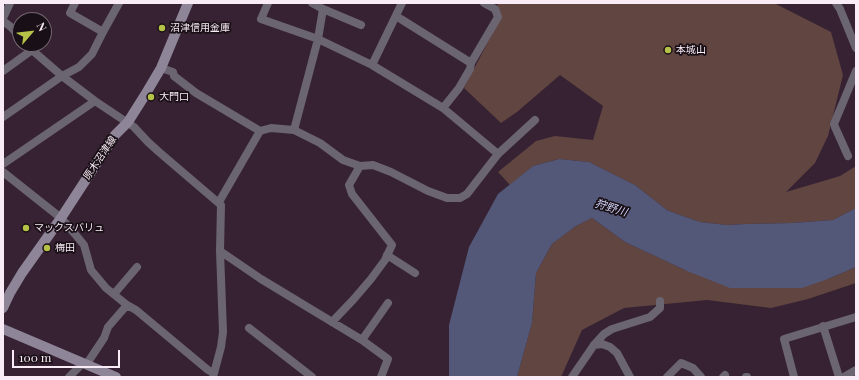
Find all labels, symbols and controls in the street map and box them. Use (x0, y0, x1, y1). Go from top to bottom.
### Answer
north arrow (12, 12, 52, 52)
text: N (34, 20, 51, 34)
place label: 沼津信用金庫 (170, 22, 230, 34)
marker: 沼津信用金庫 (157, 23, 167, 33)
place label: 本城山 (676, 44, 706, 56)
marker: 本城山 (663, 45, 673, 55)
place label: 大門口 (159, 91, 189, 103)
marker: 大門口 (146, 92, 156, 102)
street label: 原木沼津線 (81, 134, 119, 182)
water label: 狩野川 (593, 197, 629, 219)
place label: マックスバリュ (34, 222, 104, 234)
marker: マックスバリュ (21, 223, 31, 233)
place label: 梅田 (55, 242, 75, 254)
marker: 梅田 (42, 243, 52, 253)
scale bar (14, 342, 122, 368)
text: 100 m (19, 349, 51, 365)

